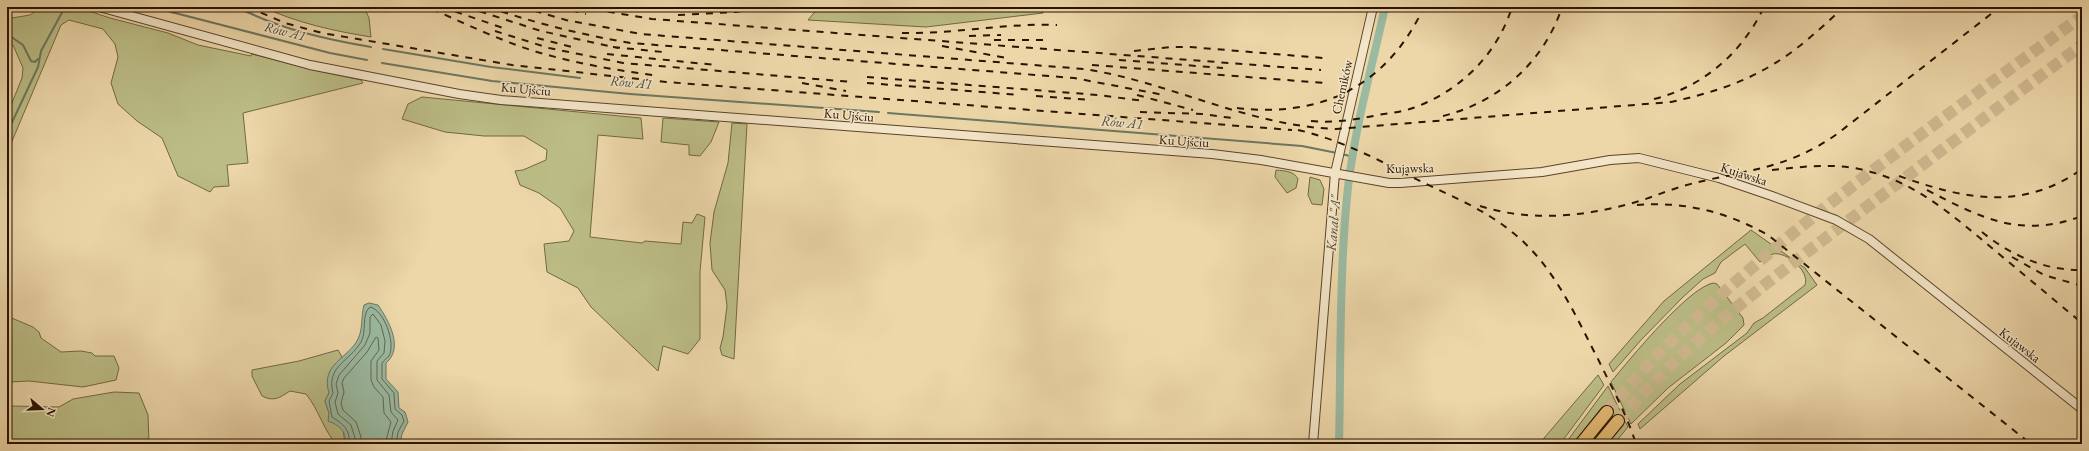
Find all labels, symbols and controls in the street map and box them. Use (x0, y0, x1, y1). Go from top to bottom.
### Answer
water label: Rów A1 (262, 17, 308, 45)
street label: Chemików (1327, 58, 1357, 116)
water label: Rów A1 (609, 71, 653, 93)
street label: Ku Ujściu (500, 78, 552, 100)
street label: Ku Ujściu (823, 104, 875, 126)
water label: Rów A1 (1100, 111, 1144, 133)
street label: Ku Ujściu (1158, 131, 1210, 151)
street label: Kujawska (1386, 159, 1435, 177)
street label: Kujawska (1719, 159, 1770, 190)
water label: Kanał "A" (1322, 193, 1345, 253)
street label: Kujawska (1996, 324, 2045, 367)
north arrow (22, 389, 62, 429)
text: N (43, 406, 60, 419)

